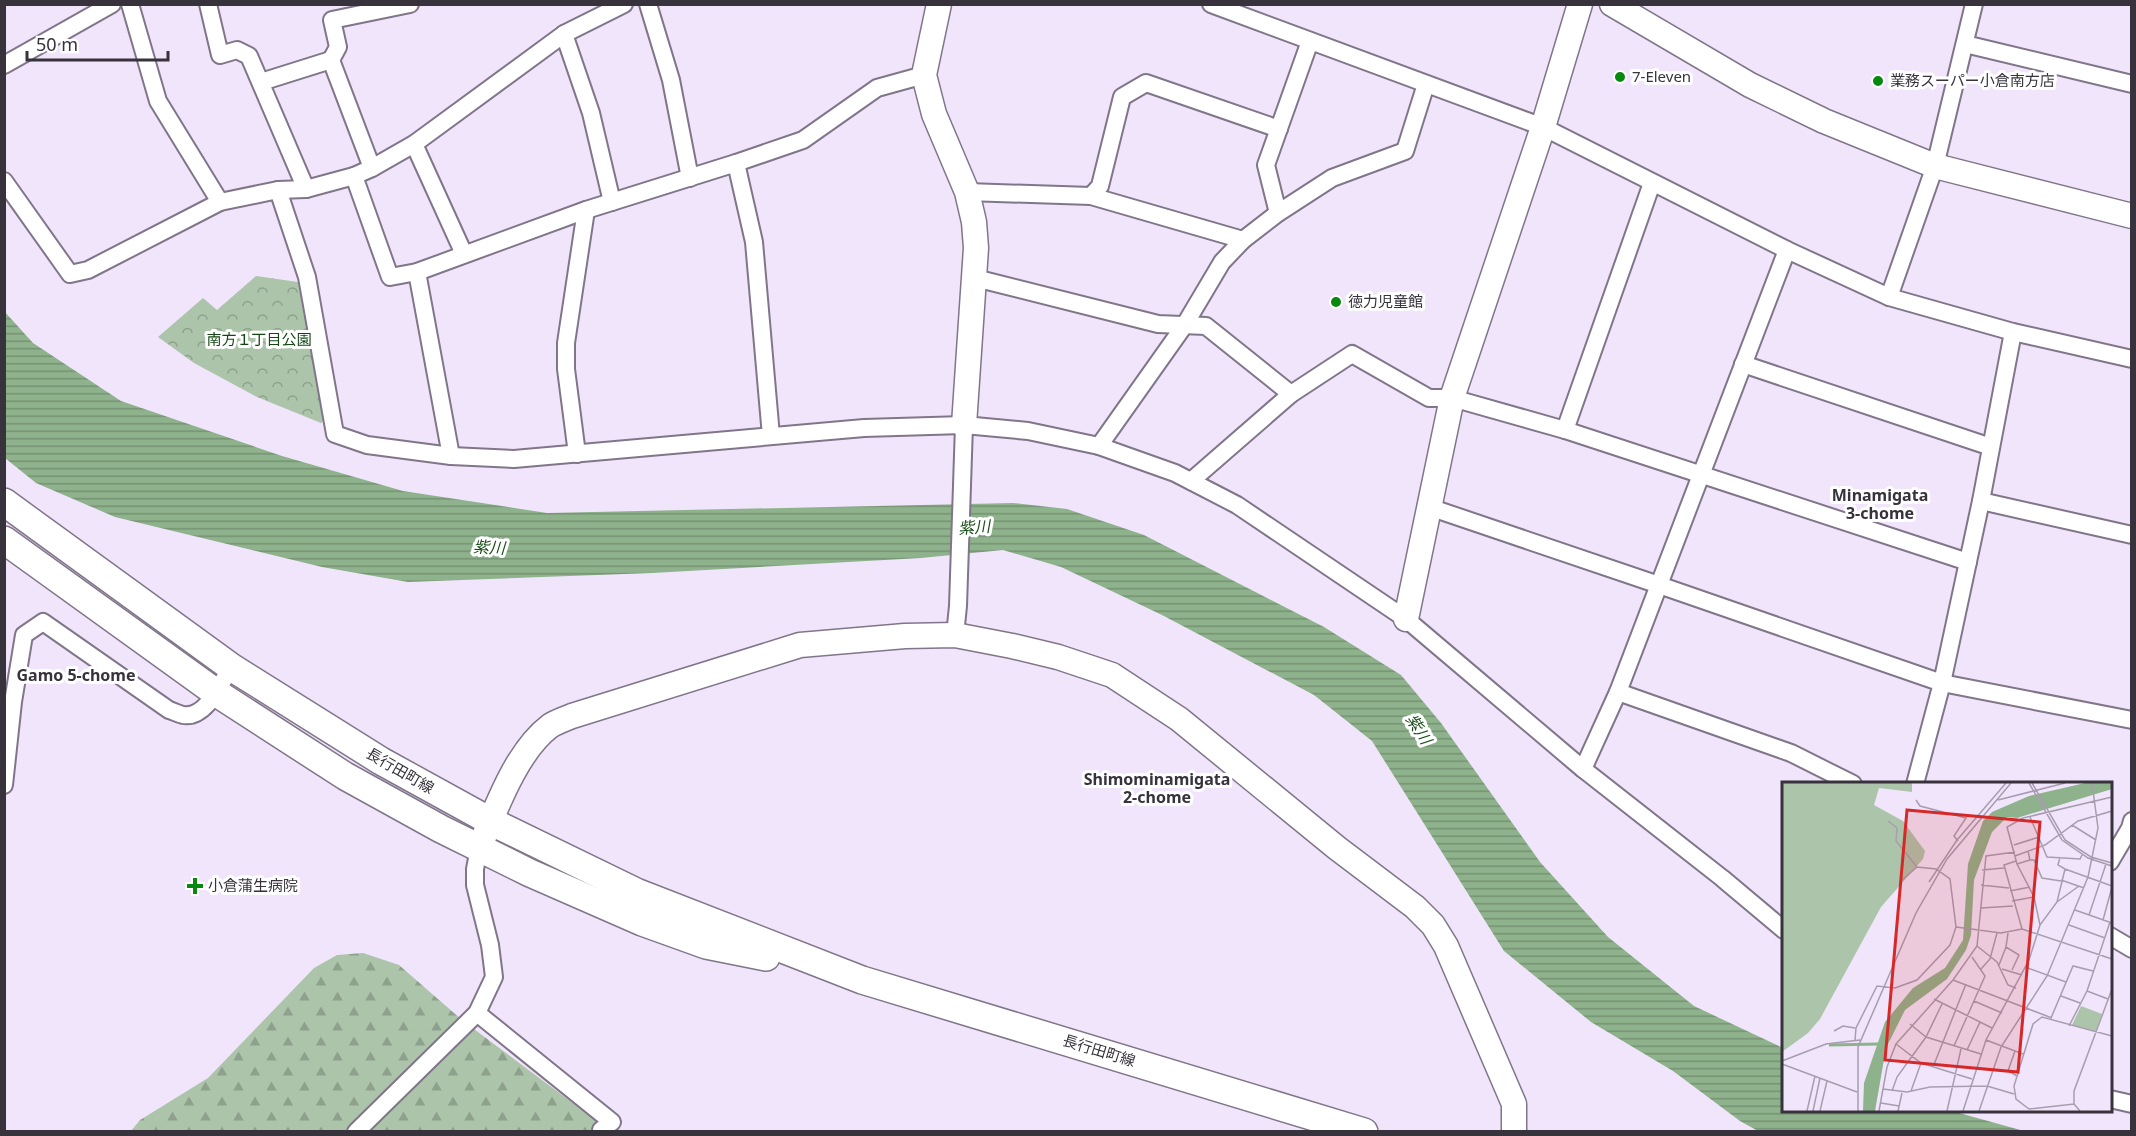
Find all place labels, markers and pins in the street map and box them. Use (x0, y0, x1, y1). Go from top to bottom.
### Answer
place label: 7-Eleven (1632, 66, 1691, 86)
marker: 7-Eleven (1613, 70, 1627, 84)
place label: 業務スーパー小倉南方店 (1890, 70, 2055, 90)
marker: 業務スーパー小倉南方店 (1871, 74, 1885, 88)
place label: 徳力児童館 (1348, 291, 1423, 311)
marker: 徳力児童館 (1329, 295, 1343, 309)
place label: 小倉蒲生病院 (208, 875, 298, 895)
marker: 小倉蒲生病院 (186, 877, 204, 895)

